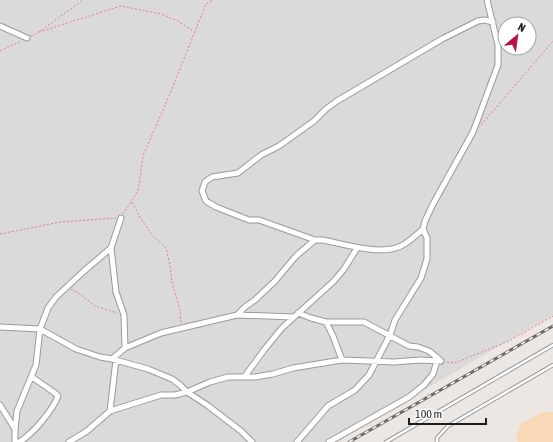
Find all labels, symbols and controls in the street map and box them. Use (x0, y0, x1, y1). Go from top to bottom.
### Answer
north arrow (497, 16, 537, 56)
text: N (516, 20, 528, 34)
scale bar (409, 400, 486, 426)
text: 100 m (415, 407, 442, 421)

